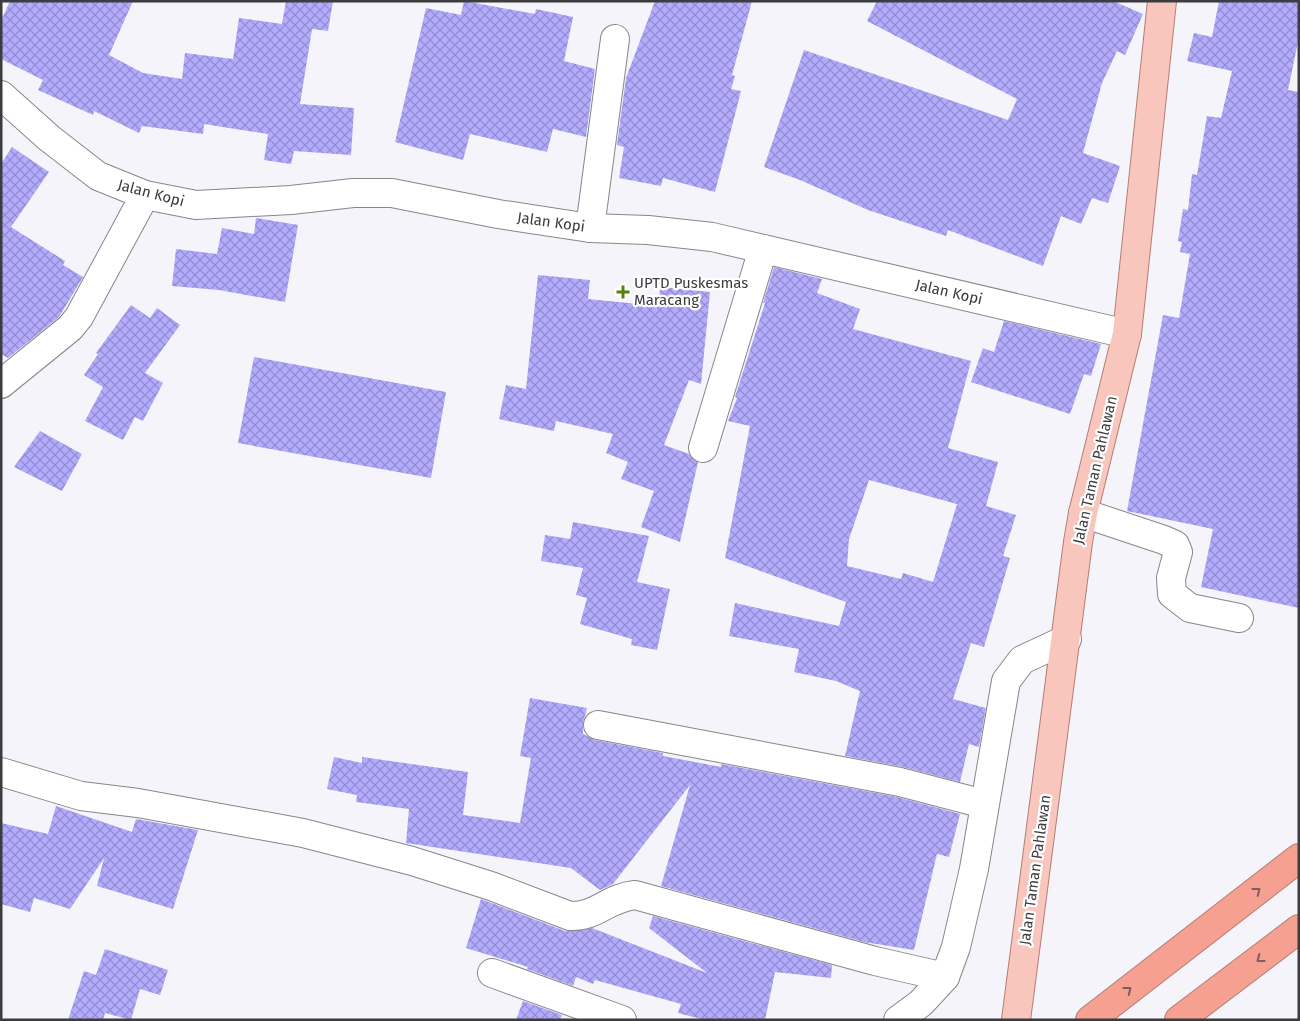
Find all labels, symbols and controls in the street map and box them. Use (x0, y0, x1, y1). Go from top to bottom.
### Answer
street label: Jalan Kopi (116, 175, 186, 211)
street label: Jalan Kopi (516, 208, 586, 236)
place label: UPTD Puskesmas Maracang (634, 274, 748, 309)
street label: Jalan Kopi (914, 276, 984, 308)
marker: UPTD Puskesmas Maracang (616, 285, 630, 299)
street label: Jalan Taman Pahlawan (1069, 394, 1121, 546)
street label: Jalan Taman Pahlawan (1016, 794, 1054, 946)
one-way arrow (1251, 888, 1260, 896)
one-way arrow (1257, 953, 1266, 961)
one-way arrow (1122, 987, 1132, 996)

